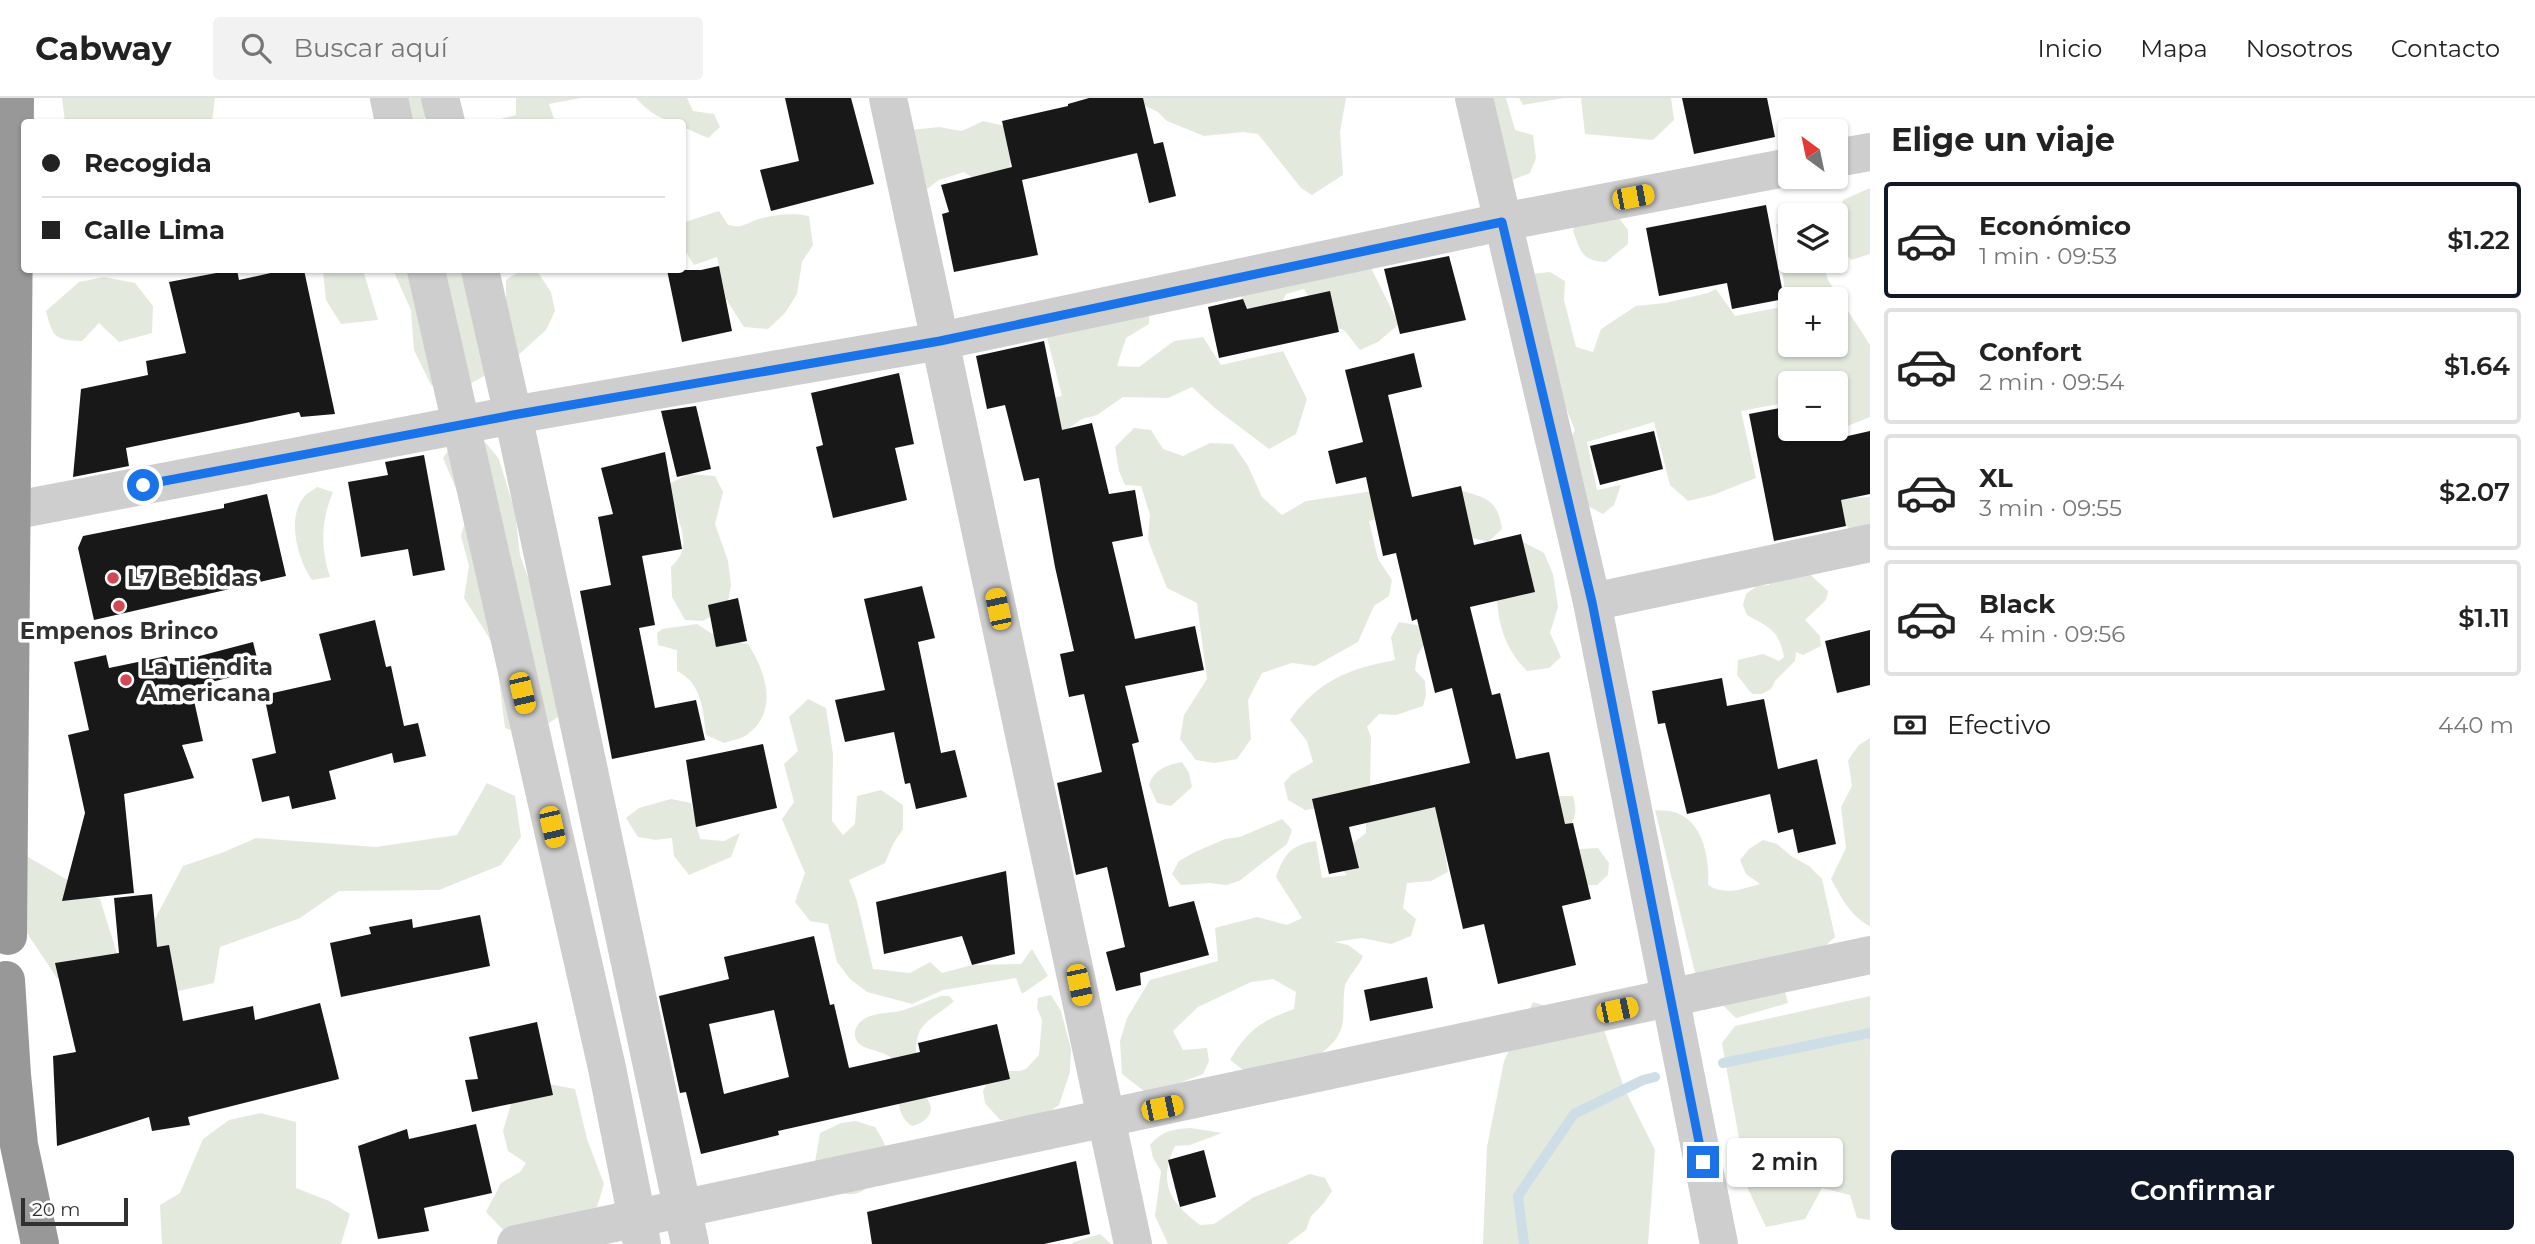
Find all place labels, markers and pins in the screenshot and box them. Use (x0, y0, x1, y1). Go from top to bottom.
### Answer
place label: L7 Bebidas (127, 564, 258, 592)
marker: L7 Bebidas (105, 570, 121, 586)
marker: Empenos Brinco (111, 598, 127, 614)
place label: Empenos Brinco (20, 617, 218, 645)
place label: La Tiendita Americana (139, 653, 273, 707)
marker: La Tiendita Americana (118, 672, 134, 688)

